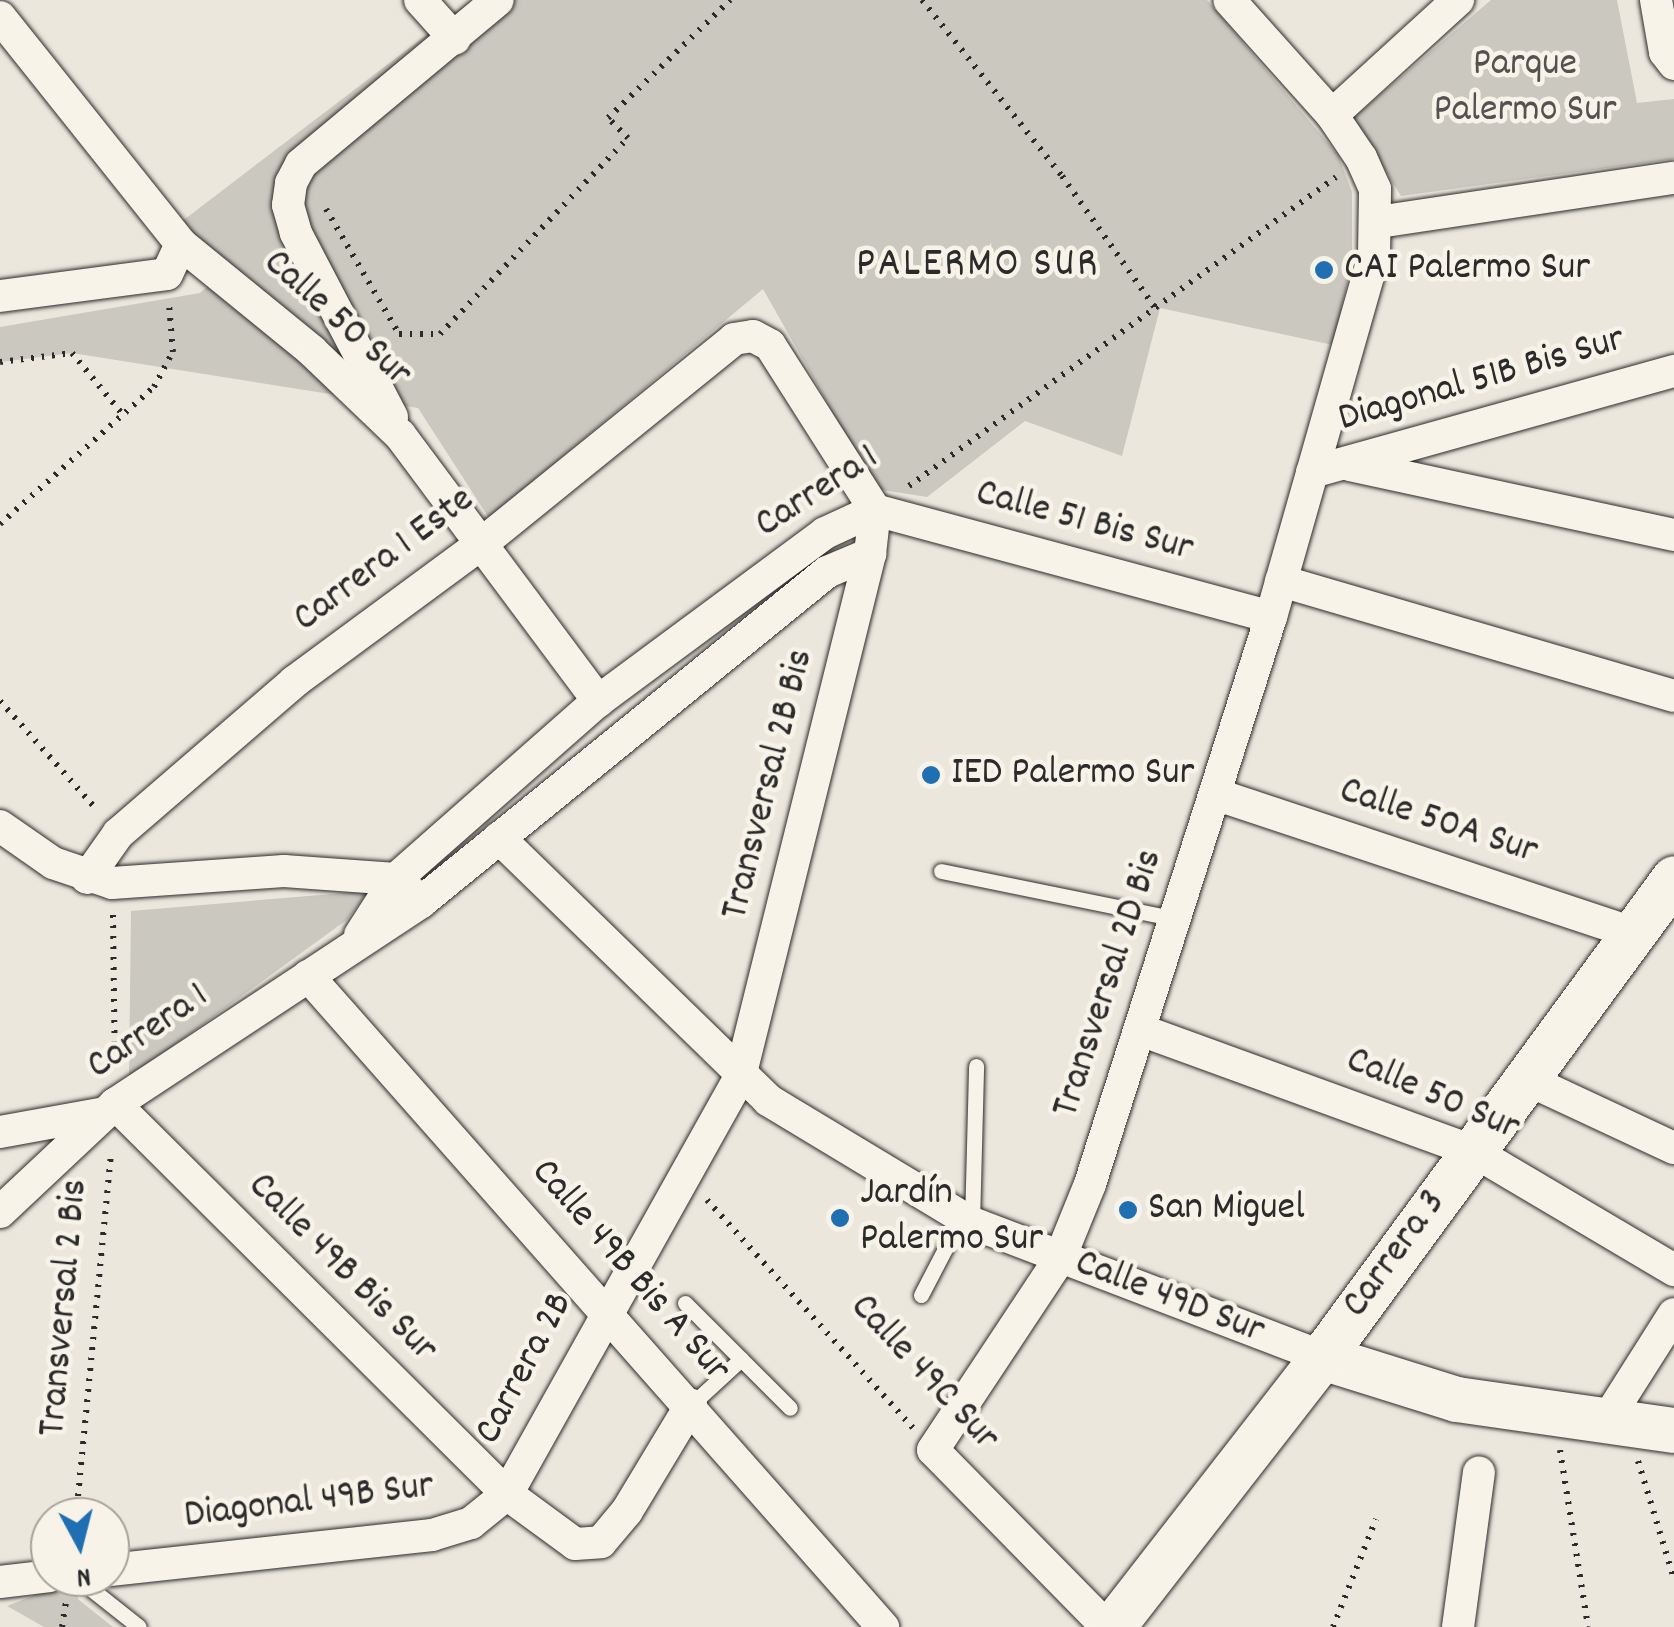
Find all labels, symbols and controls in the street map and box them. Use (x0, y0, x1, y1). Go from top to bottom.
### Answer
park label: Parque Palermo Sur (1433, 42, 1617, 136)
street label: Calle 50 Sur (252, 241, 420, 399)
district label: PALERMO SUR (856, 241, 1100, 291)
place label: CAI Palermo Sur (1344, 246, 1590, 294)
marker: CAI Palermo Sur (1313, 259, 1335, 281)
street label: Diagonal 51B Bis Sur (1333, 317, 1631, 445)
street label: Carrera 1 (747, 435, 889, 551)
street label: Calle 51 Bis Sur (970, 471, 1198, 575)
street label: Carrera 1 Este (285, 477, 485, 645)
street label: Transversal 2B Bis (713, 645, 827, 925)
place label: IED Palermo Sur (951, 751, 1194, 799)
marker: IED Palermo Sur (920, 764, 942, 786)
street label: Calle 50A Sur (1333, 768, 1543, 878)
street label: Transversal 2D Bis (1044, 844, 1176, 1124)
street label: Carrera 1 (79, 974, 219, 1092)
street label: Calle 50 Sur (1338, 1038, 1526, 1154)
street label: Calle 49B Bis A Sur (519, 1150, 739, 1394)
street label: Calle 49B Bis Sur (236, 1164, 446, 1374)
place label: Jardín Palermo Sur (860, 1171, 1043, 1265)
street label: Transversal 2 Bis (31, 1177, 101, 1439)
street label: Carrera 3 (1334, 1182, 1458, 1328)
place label: San Miguel (1148, 1186, 1305, 1234)
marker: San Miguel (1117, 1199, 1139, 1221)
marker: Jardín Palermo Sur (829, 1207, 851, 1229)
street label: Calle 49D Sur (1068, 1241, 1270, 1357)
street label: Carrera 2B (466, 1285, 586, 1453)
street label: Calle 49C Sur (838, 1285, 1008, 1463)
street label: Diagonal 49B Sur (182, 1464, 436, 1542)
north arrow (30, 1497, 130, 1597)
text: N (74, 1554, 93, 1595)

